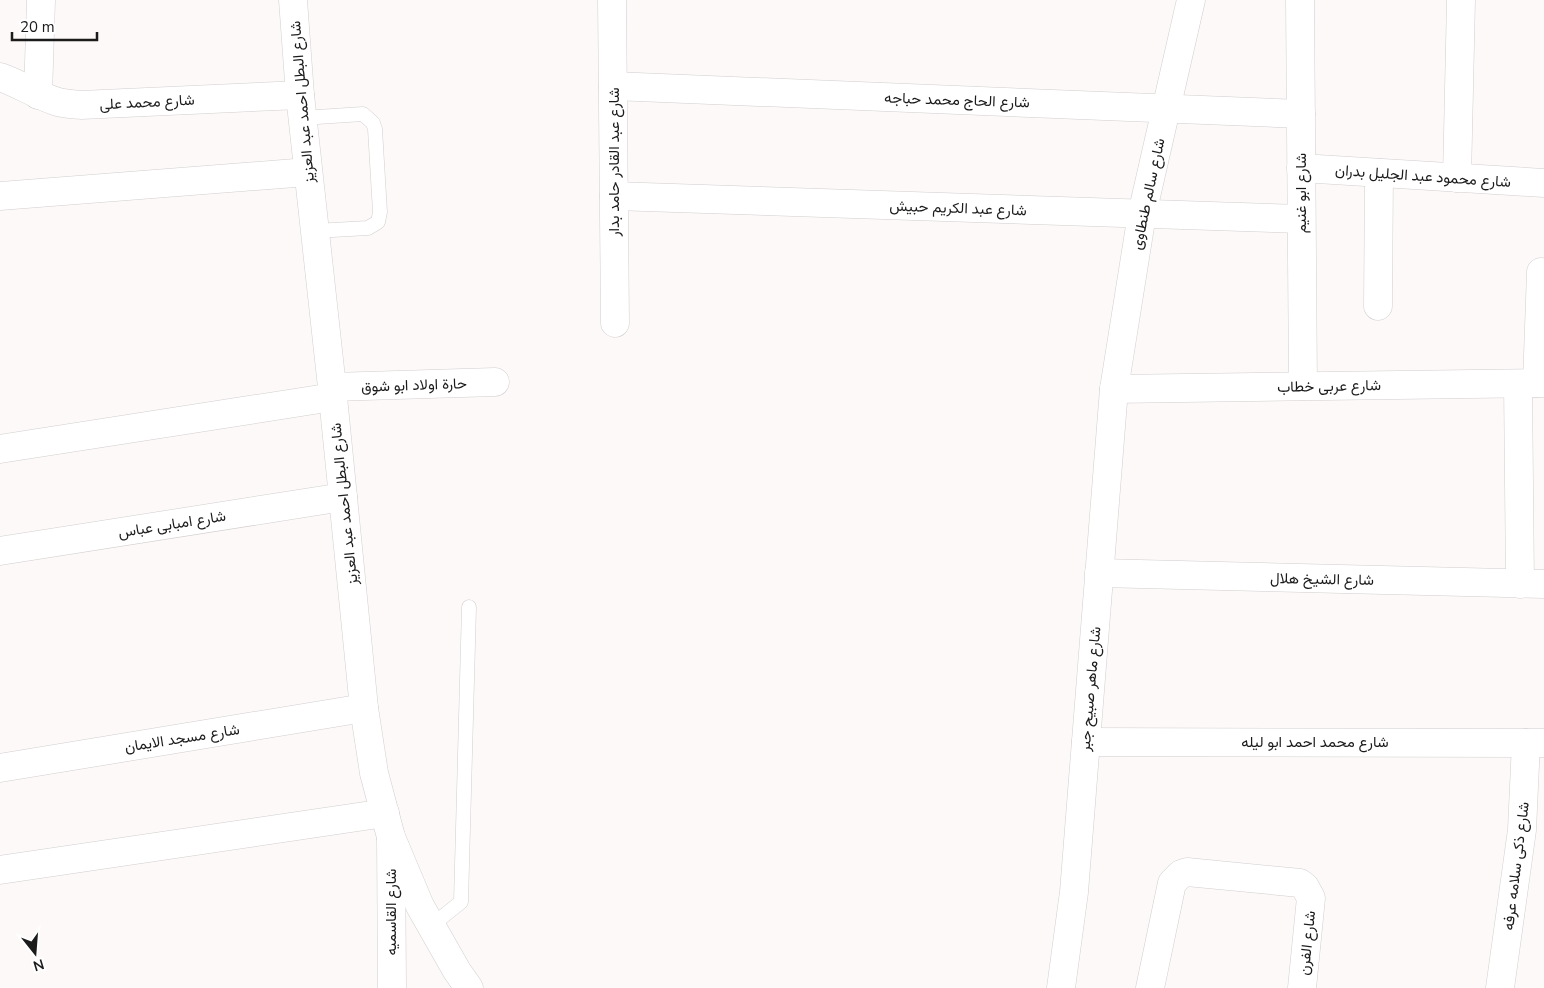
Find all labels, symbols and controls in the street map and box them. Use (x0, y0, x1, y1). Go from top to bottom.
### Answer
scale bar (12, 10, 98, 42)
text: 20 m (20, 17, 55, 37)
street label: شارع البطل احمد عبد العزيز (285, 20, 320, 185)
street label: شارع عبد القادر حامد بدار (604, 87, 625, 238)
street label: شارع الحاج محمد حباجه (884, 87, 1030, 114)
street label: شارع محمد على (99, 90, 195, 115)
street label: شارع سالم طنطاوى (1126, 136, 1171, 252)
street label: شارع ابو غنيم (1291, 153, 1312, 233)
street label: شارع محمود عبد الجليل بدران (1334, 160, 1512, 193)
street label: شارع عبد الكريم حبيش (889, 196, 1027, 221)
street label: حارة اولاد ابو شوق (361, 373, 467, 397)
street label: شارع عربى خطاب (1277, 375, 1381, 398)
street label: شارع البطل احمد عبد العزيز (326, 422, 364, 587)
street label: شارع امبابى عباس (117, 506, 228, 543)
street label: شارع الشيخ هلال (1270, 568, 1374, 591)
street label: شارع ماهر صبيح جبر (1074, 626, 1106, 753)
street label: شارع مسجد الايمان (123, 719, 241, 758)
street label: شارع محمد احمد ابو ليله (1241, 732, 1389, 753)
street label: شارع ذكى سلامه عرفه (1498, 801, 1535, 931)
street label: شارع القاسميه (381, 868, 402, 955)
street label: شارع الفرن (1294, 910, 1321, 976)
north arrow (10, 928, 60, 978)
text: N (31, 954, 46, 976)

